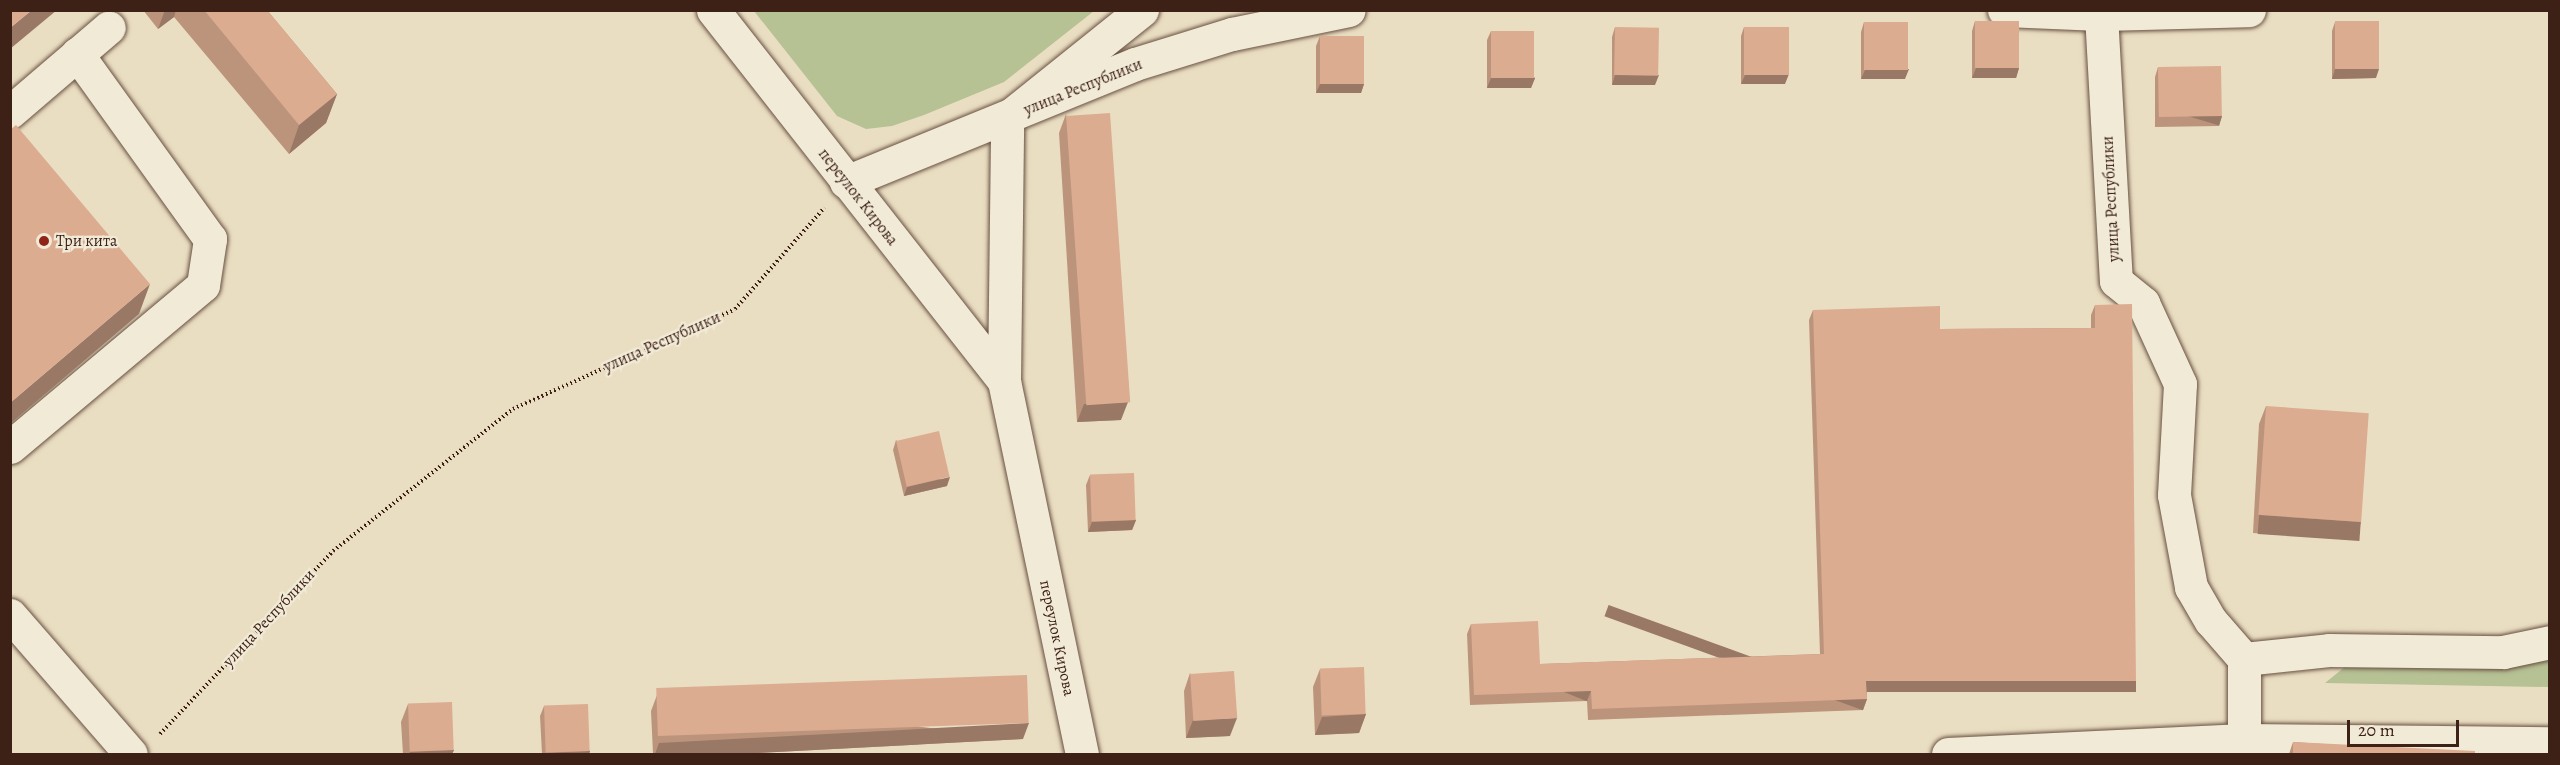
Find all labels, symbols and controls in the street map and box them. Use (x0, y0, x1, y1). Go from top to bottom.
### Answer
street label: улица Республики (1021, 54, 1145, 120)
street label: улица Республики (2098, 136, 2124, 262)
street label: переулок Кирова (814, 145, 902, 249)
place label: Три кита (56, 231, 117, 251)
marker: Три кита (37, 234, 51, 248)
street label: улица Республики (601, 308, 723, 376)
street label: улица Республики (219, 565, 319, 671)
street label: переулок Кирова (1035, 578, 1079, 698)
scale bar (2350, 708, 2462, 746)
text: 20 m (2358, 718, 2395, 742)

